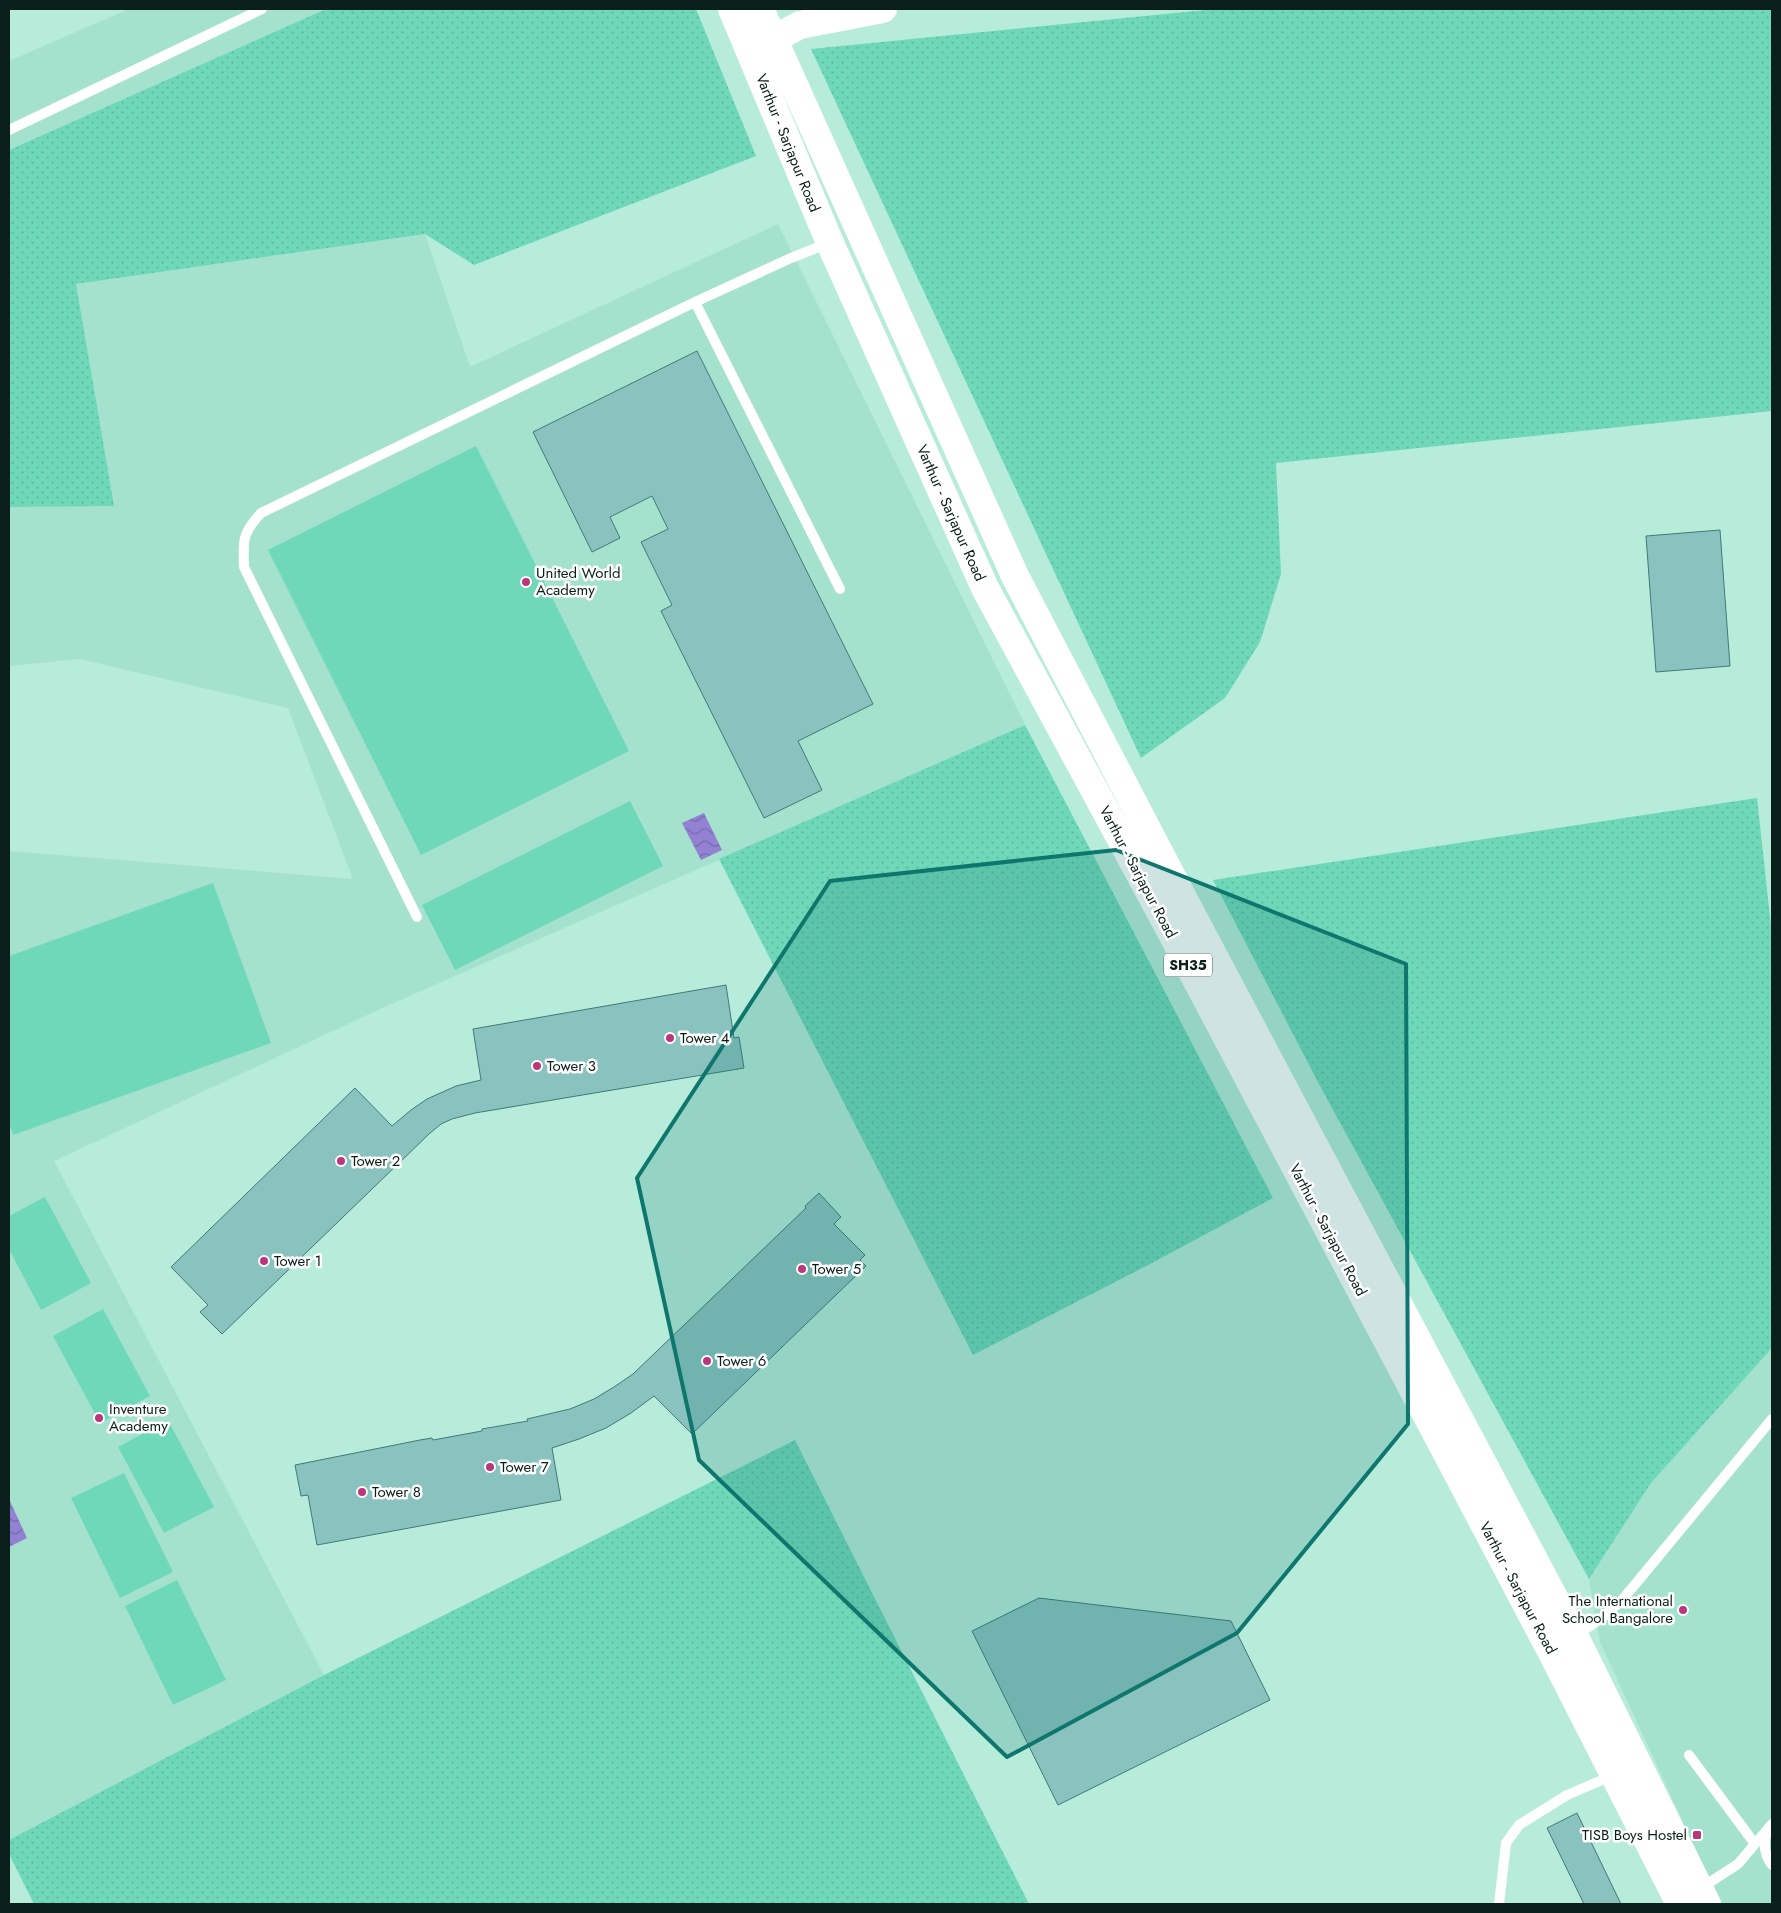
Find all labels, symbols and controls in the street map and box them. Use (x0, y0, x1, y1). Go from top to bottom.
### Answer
street label: Varthur - Sarjapur Road (750, 71, 826, 215)
street label: Varthur - Sarjapur Road (911, 441, 991, 585)
place label: United World Academy (536, 562, 621, 601)
marker: United World Academy (520, 576, 532, 588)
street label: Varthur - Sarjapur Road (1094, 802, 1182, 942)
road number: SH35 (1164, 954, 1212, 976)
place label: Tower 4 (680, 1027, 730, 1049)
marker: Tower 4 (664, 1032, 676, 1044)
place label: Tower 3 (547, 1055, 596, 1077)
marker: Tower 3 (531, 1060, 543, 1072)
place label: Tower 2 (351, 1150, 400, 1172)
marker: Tower 2 (335, 1155, 347, 1167)
street label: Varthur - Sarjapur Road (1284, 1160, 1372, 1300)
place label: Tower 1 (274, 1250, 322, 1272)
marker: Tower 1 (258, 1255, 270, 1267)
place label: Tower 5 (812, 1258, 861, 1280)
marker: Tower 5 (796, 1263, 808, 1275)
place label: Tower 6 (717, 1350, 766, 1372)
marker: Tower 6 (701, 1355, 713, 1367)
place label: Inventure Academy (109, 1398, 168, 1437)
marker: Inventure Academy (93, 1412, 105, 1424)
place label: Tower 7 (500, 1456, 549, 1478)
marker: Tower 7 (484, 1461, 496, 1473)
place label: Tower 8 (372, 1481, 421, 1503)
marker: Tower 8 (356, 1486, 368, 1498)
street label: Varthur - Sarjapur Road (1474, 1518, 1562, 1658)
place label: The International School Bangalore (1562, 1590, 1673, 1629)
marker: The International School Bangalore (1677, 1604, 1689, 1616)
place label: TISB Boys Hostel (1582, 1824, 1687, 1846)
marker: TISB Boys Hostel (1691, 1829, 1703, 1841)

